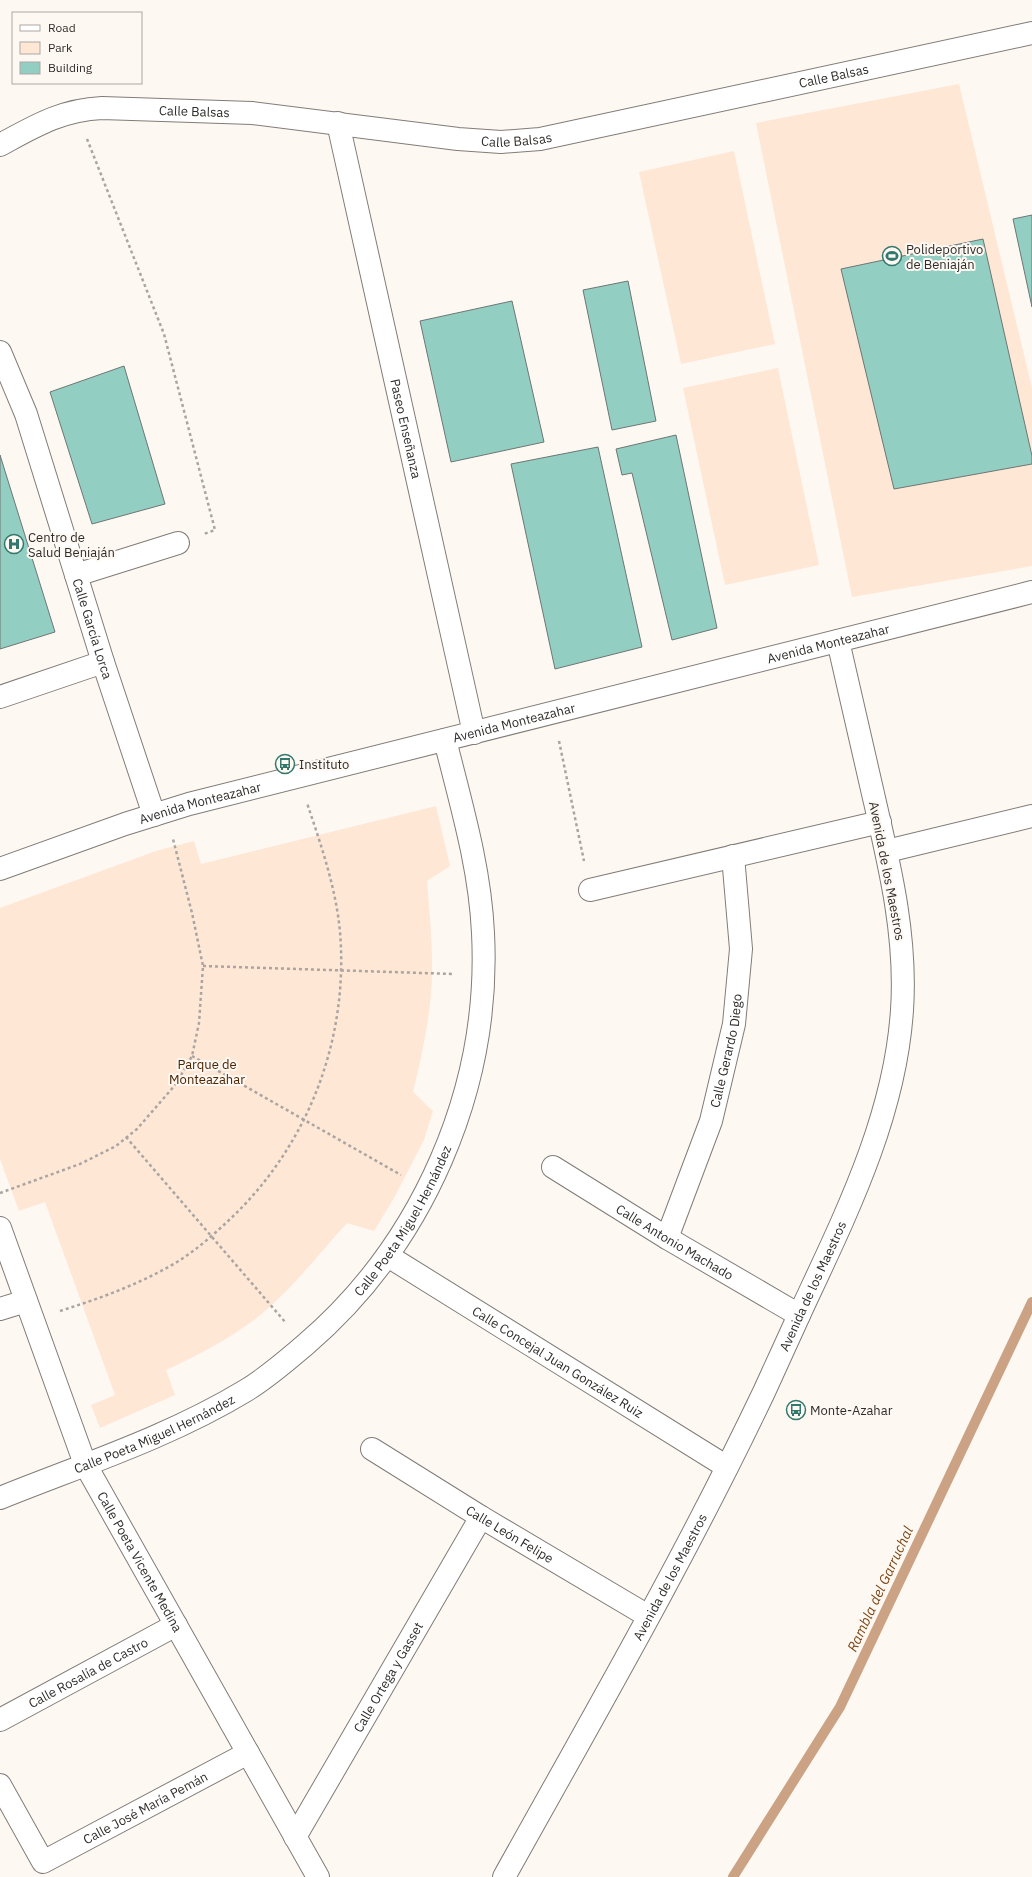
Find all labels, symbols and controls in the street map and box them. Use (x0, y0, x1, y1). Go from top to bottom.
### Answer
legend (12, 12, 142, 84)
text: Road (48, 20, 76, 35)
text: Park (48, 40, 73, 55)
text: Building (48, 60, 93, 75)
street label: Calle Balsas (797, 60, 870, 92)
street label: Calle Balsas (159, 101, 230, 121)
street label: Calle Balsas (481, 128, 553, 151)
place label: Polideportivo de Beniaján (906, 241, 983, 273)
sports icon: Polideportivo de Beniaján (881, 245, 903, 267)
street label: Paseo Enseñanza (387, 377, 425, 480)
place label: Centro de Salud Beniaján (28, 529, 115, 561)
hospital icon: Centro de Salud Beniaján (3, 533, 25, 555)
street label: Calle García Lorca (69, 576, 117, 681)
street label: Avenida Monteazahar (765, 620, 891, 667)
street label: Avenida Monteazahar (451, 699, 577, 746)
bus stop icon: Instituto (274, 753, 296, 775)
place label: Instituto (299, 756, 349, 773)
street label: Avenida Monteazahar (137, 778, 263, 828)
street label: Avenida de los Maestros (865, 800, 909, 942)
street label: Calle Gerardo Diego (706, 993, 745, 1109)
park label: Parque de Monteazahar (169, 1056, 245, 1088)
street label: Calle Poeta Miguel Hernández (350, 1143, 455, 1300)
street label: Calle Antonio Machado (613, 1200, 737, 1283)
street label: Avenida de los Maestros (775, 1218, 850, 1354)
street label: Calle Concejal Juan González Ruiz (469, 1302, 647, 1421)
street label: Calle Poeta Miguel Hernández (71, 1390, 238, 1477)
bus stop icon: Monte-Azahar (785, 1399, 807, 1421)
place label: Monte-Azahar (810, 1402, 893, 1419)
street label: Calle Poeta Vicente Medina (94, 1488, 187, 1635)
street label: Calle León Felipe (463, 1501, 557, 1567)
street label: Avenida de los Maestros (629, 1510, 711, 1643)
water label: Rambla del Garruchal (843, 1523, 917, 1654)
street label: Calle Ortega y Gasset (349, 1619, 427, 1735)
street label: Calle Rosalía de Castro (25, 1633, 151, 1712)
street label: Calle José María Pemán (80, 1768, 211, 1848)

